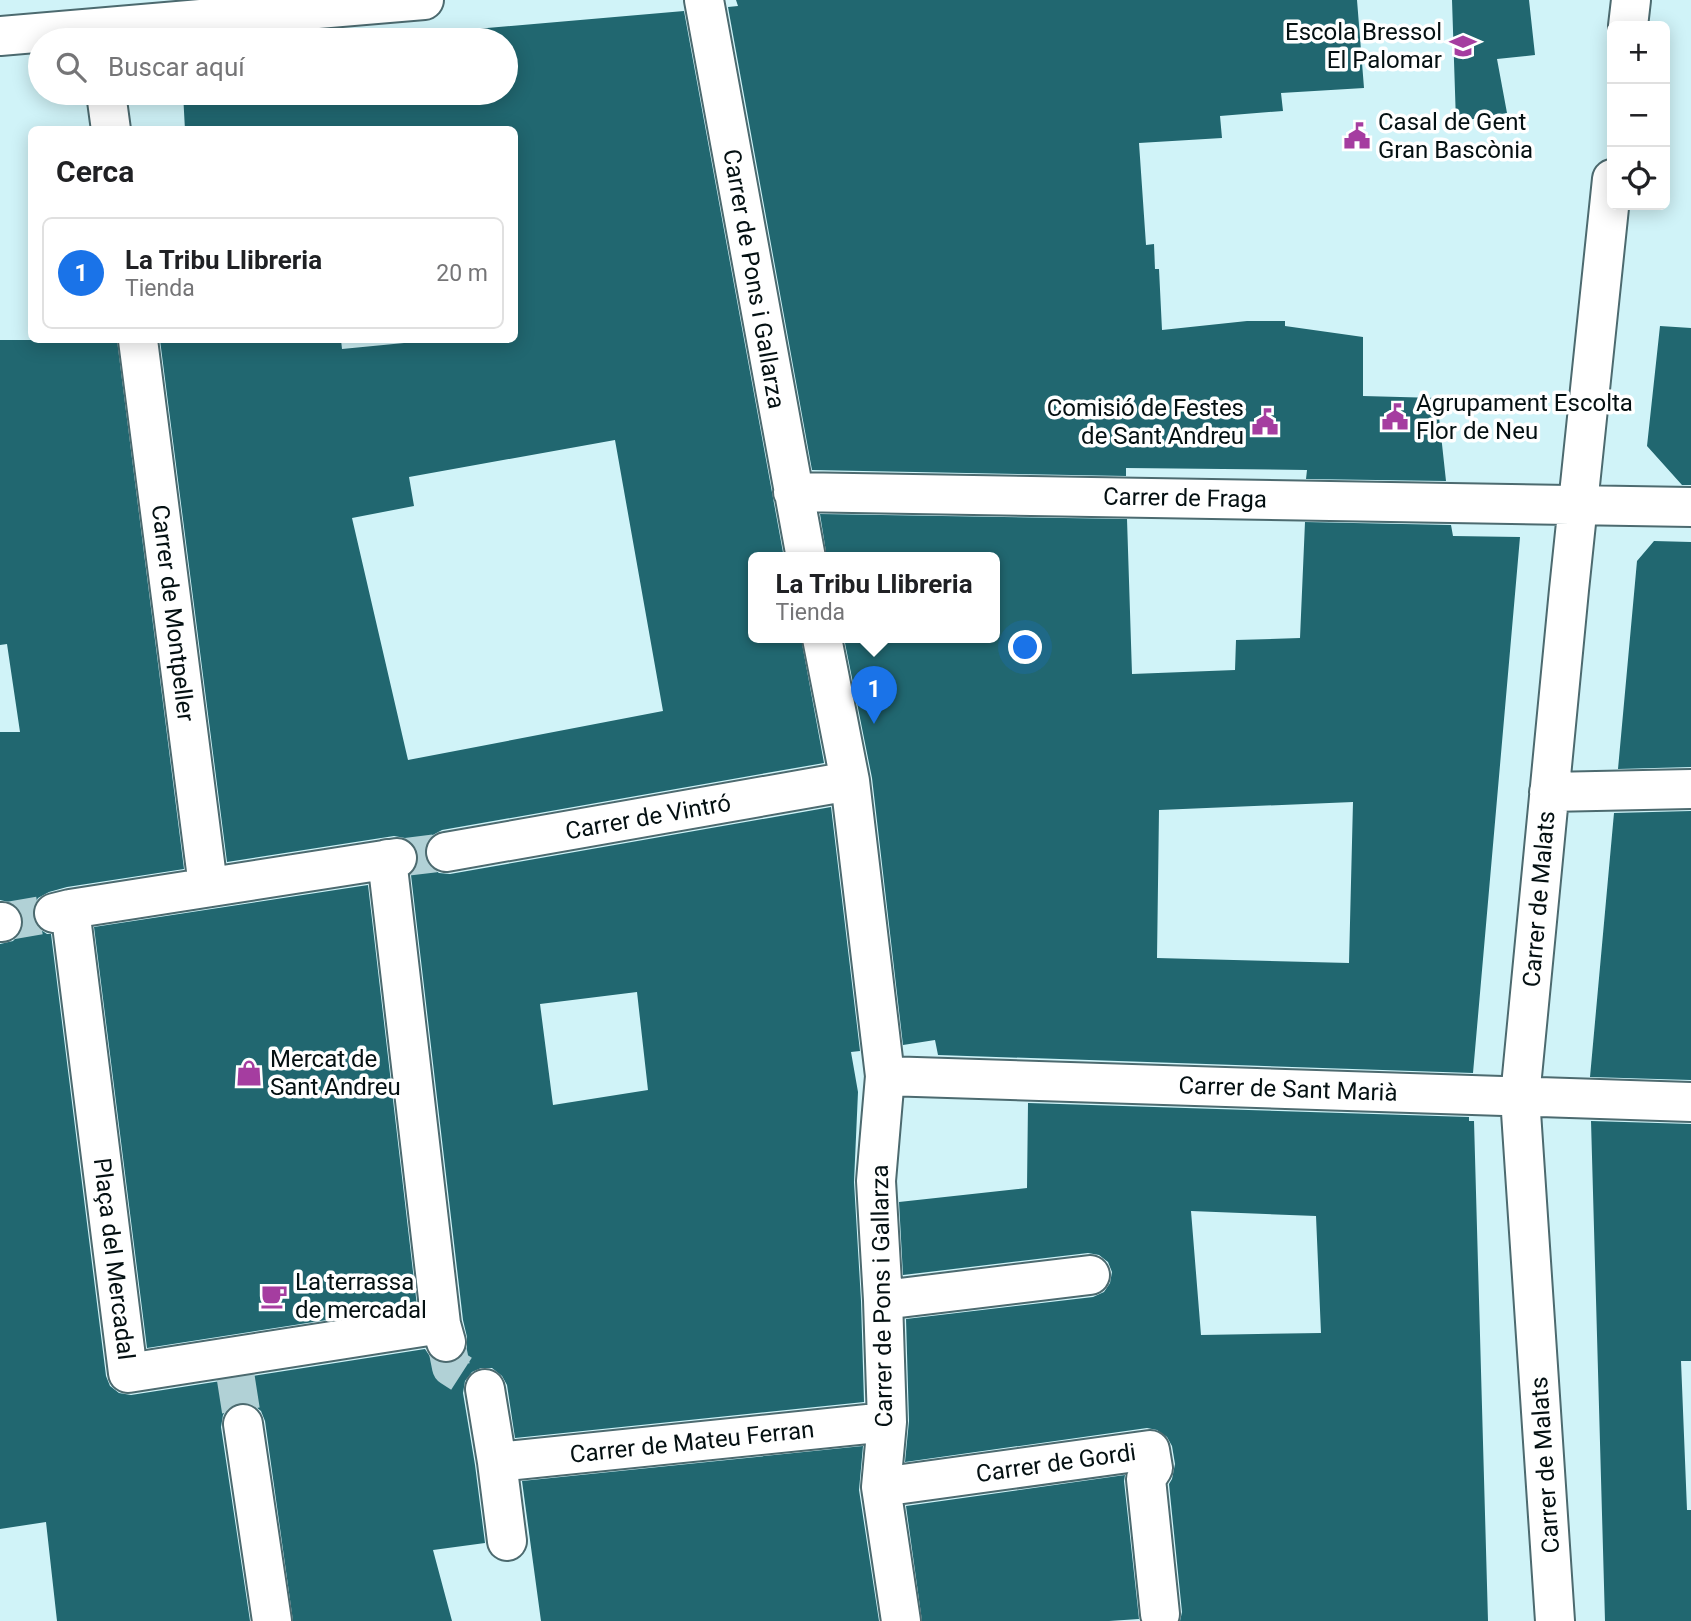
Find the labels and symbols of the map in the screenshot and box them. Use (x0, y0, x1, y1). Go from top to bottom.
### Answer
place label: Escola Bressol El Palomar (1285, 18, 1442, 74)
school or university icon: Escola Bressol El Palomar (1448, 31, 1478, 61)
place label: Casal de Gent Gran Bascònia (1378, 108, 1533, 164)
public building icon: Casal de Gent Gran Bascònia (1342, 121, 1372, 151)
street label: Carrer de Pons i Gallarza (717, 147, 791, 411)
place label: Agrupament Escolta Flor de Neu (1416, 389, 1633, 445)
place label: Comisió de Festes de Sant Andreu (1047, 394, 1244, 450)
public building icon: Agrupament Escolta Flor de Neu (1380, 402, 1410, 432)
public building icon: Comisió de Festes de Sant Andreu (1250, 407, 1280, 437)
street label: Carrer de Fraga (1103, 483, 1267, 513)
street label: Carrer de Montpeller (146, 503, 200, 723)
your location (1008, 630, 1042, 664)
pin: 1 (851, 666, 897, 724)
street label: Carrer de Vintró (563, 789, 733, 845)
street label: Carrer de Malats (1517, 810, 1561, 988)
place label: Mercat de Sant Andreu (270, 1045, 401, 1101)
shop icon: Mercat de Sant Andreu (234, 1058, 264, 1088)
street label: Carrer de Sant Marià (1178, 1071, 1398, 1107)
street label: Plaça del Mercadal (88, 1156, 140, 1362)
street label: Carrer de Pons i Gallarza (866, 1164, 898, 1428)
place label: La terrassa de mercadal (295, 1268, 427, 1324)
cafe icon: La terrassa de mercadal (259, 1281, 289, 1311)
street label: Carrer de Malats (1525, 1376, 1565, 1554)
street label: Carrer de Mateu Ferran (569, 1415, 815, 1469)
street label: Carrer de Gordi (974, 1438, 1138, 1488)

